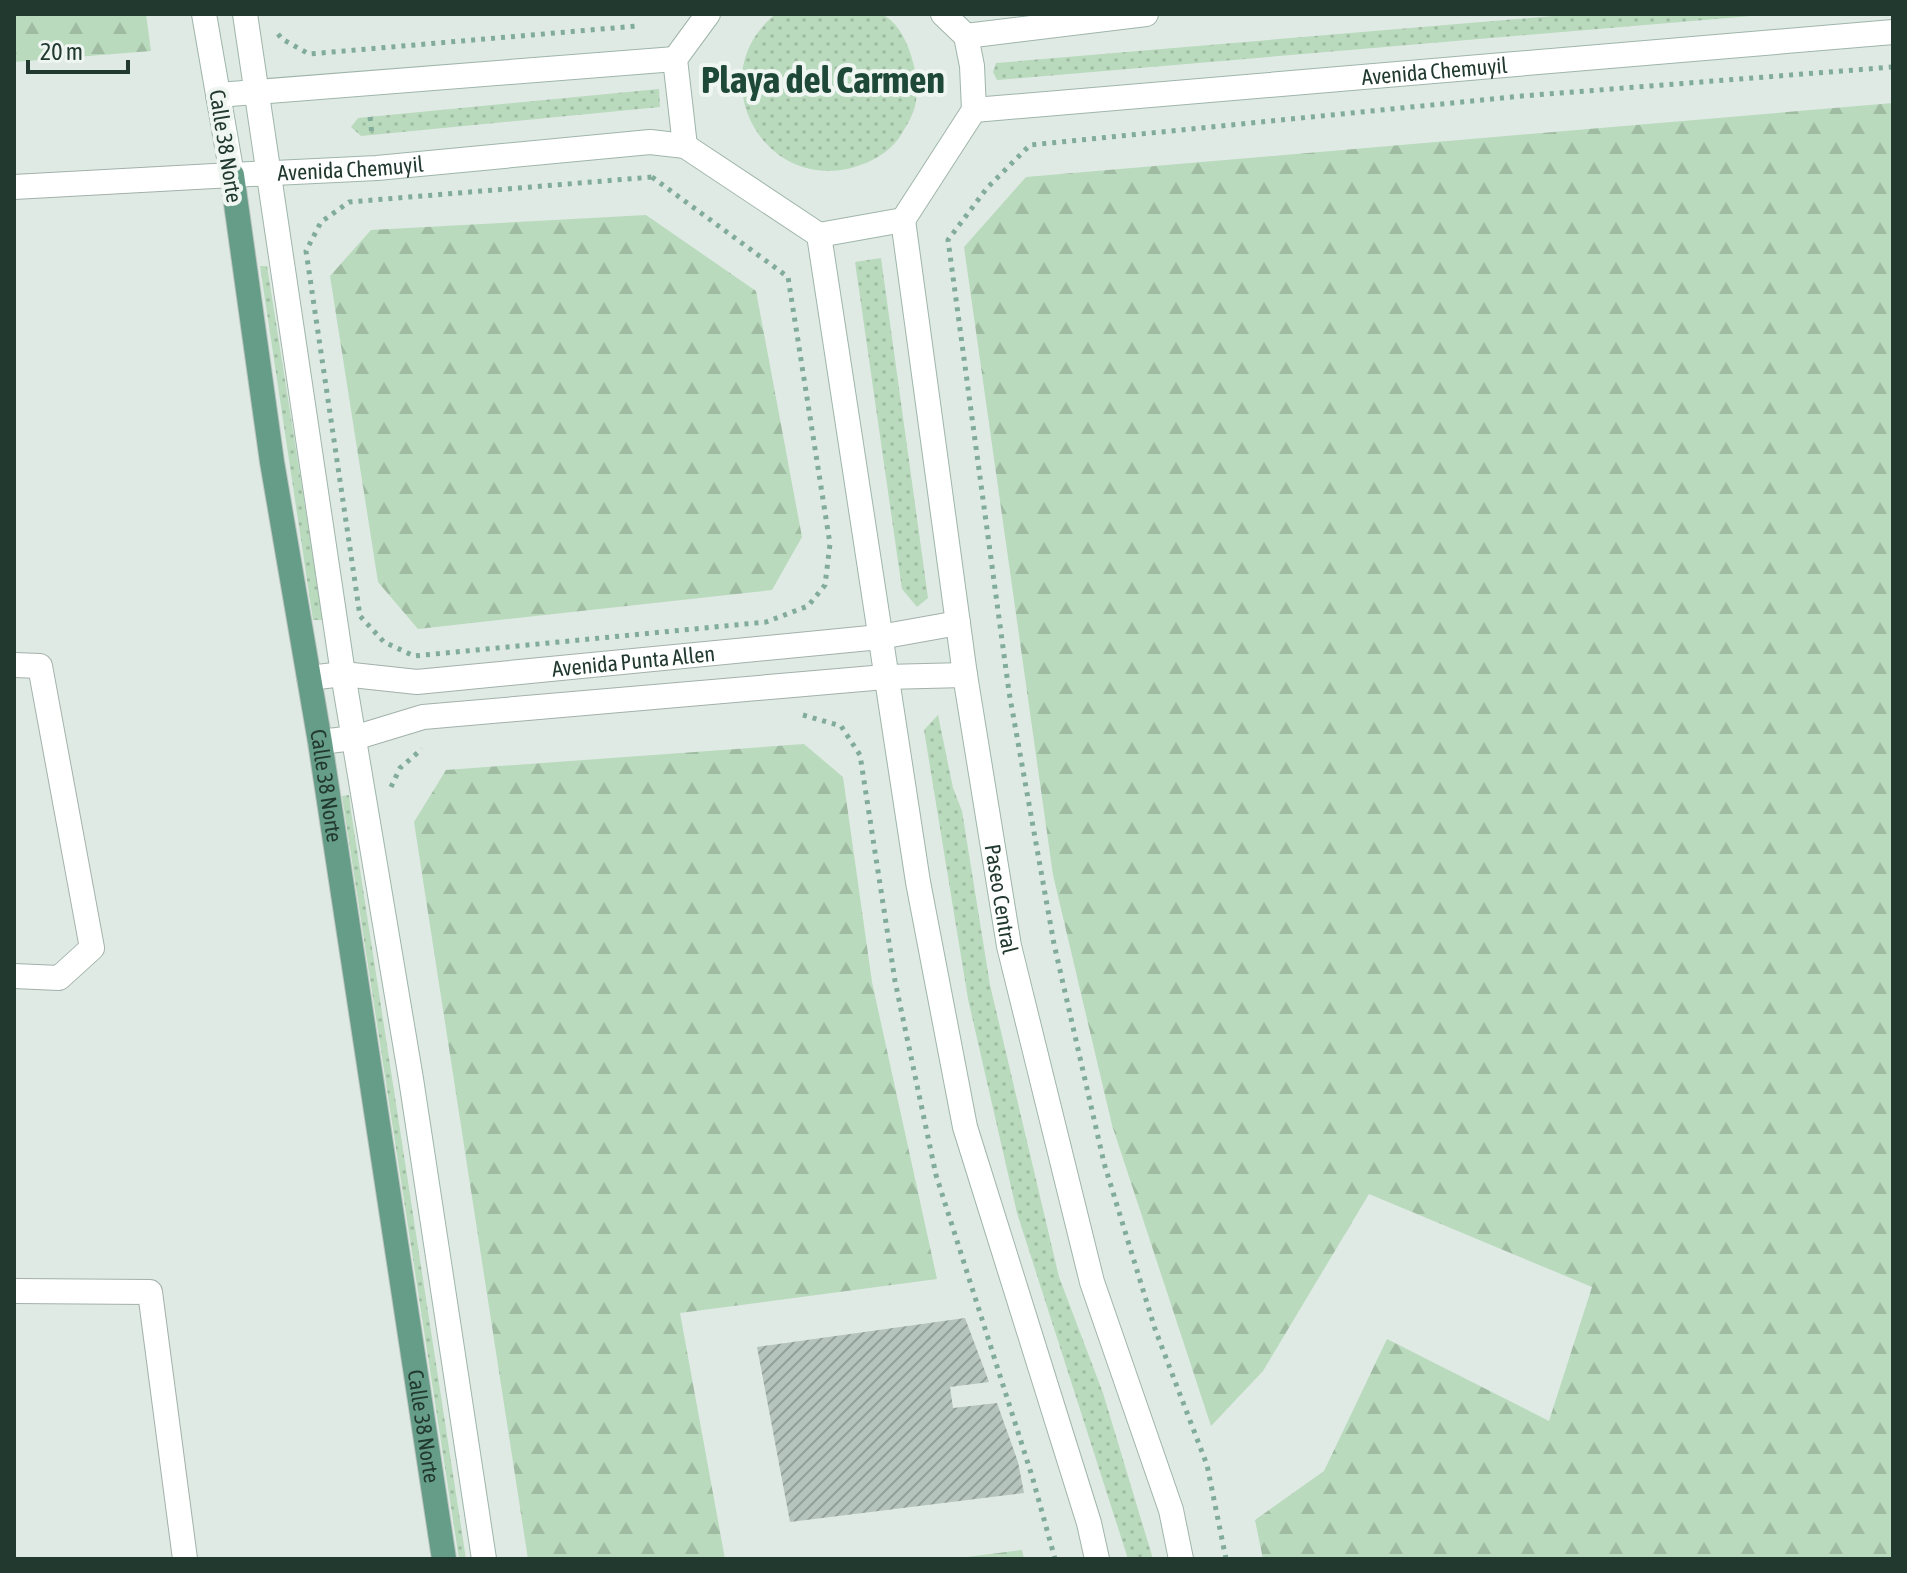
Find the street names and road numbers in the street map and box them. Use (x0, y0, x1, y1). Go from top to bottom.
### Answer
street label: Avenida Chemuyil (1360, 52, 1508, 90)
street label: Calle 38 Norte (204, 88, 248, 204)
street label: Avenida Chemuyil (277, 151, 425, 186)
street label: Avenida Punta Allen (551, 640, 716, 682)
street label: Calle 38 Norte (305, 727, 348, 844)
street label: Paseo Central (980, 842, 1023, 957)
street label: Calle 38 Norte (402, 1368, 445, 1485)

